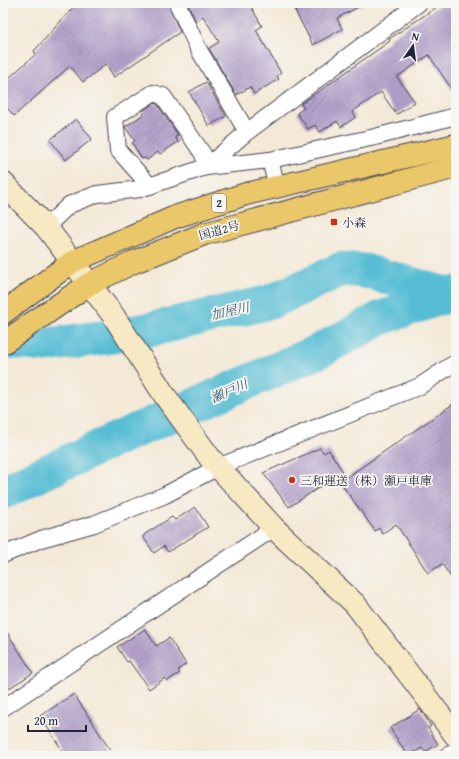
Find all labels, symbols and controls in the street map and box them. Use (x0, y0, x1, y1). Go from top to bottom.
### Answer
north arrow (393, 26, 433, 66)
text: N (410, 28, 422, 45)
road number: 2 (212, 194, 226, 212)
place label: 小森 (342, 214, 366, 231)
street label: 国道2号 (197, 216, 241, 244)
marker: 小森 (329, 217, 339, 227)
water label: 加屋川 (209, 297, 253, 325)
water label: 瀬戸川 (207, 374, 252, 408)
place label: 三和運送（株）瀬戸車庫 (300, 472, 432, 489)
marker: 三和運送（株）瀬戸車庫 (287, 475, 297, 485)
scale bar (28, 707, 86, 733)
text: 20 m (34, 712, 58, 729)

